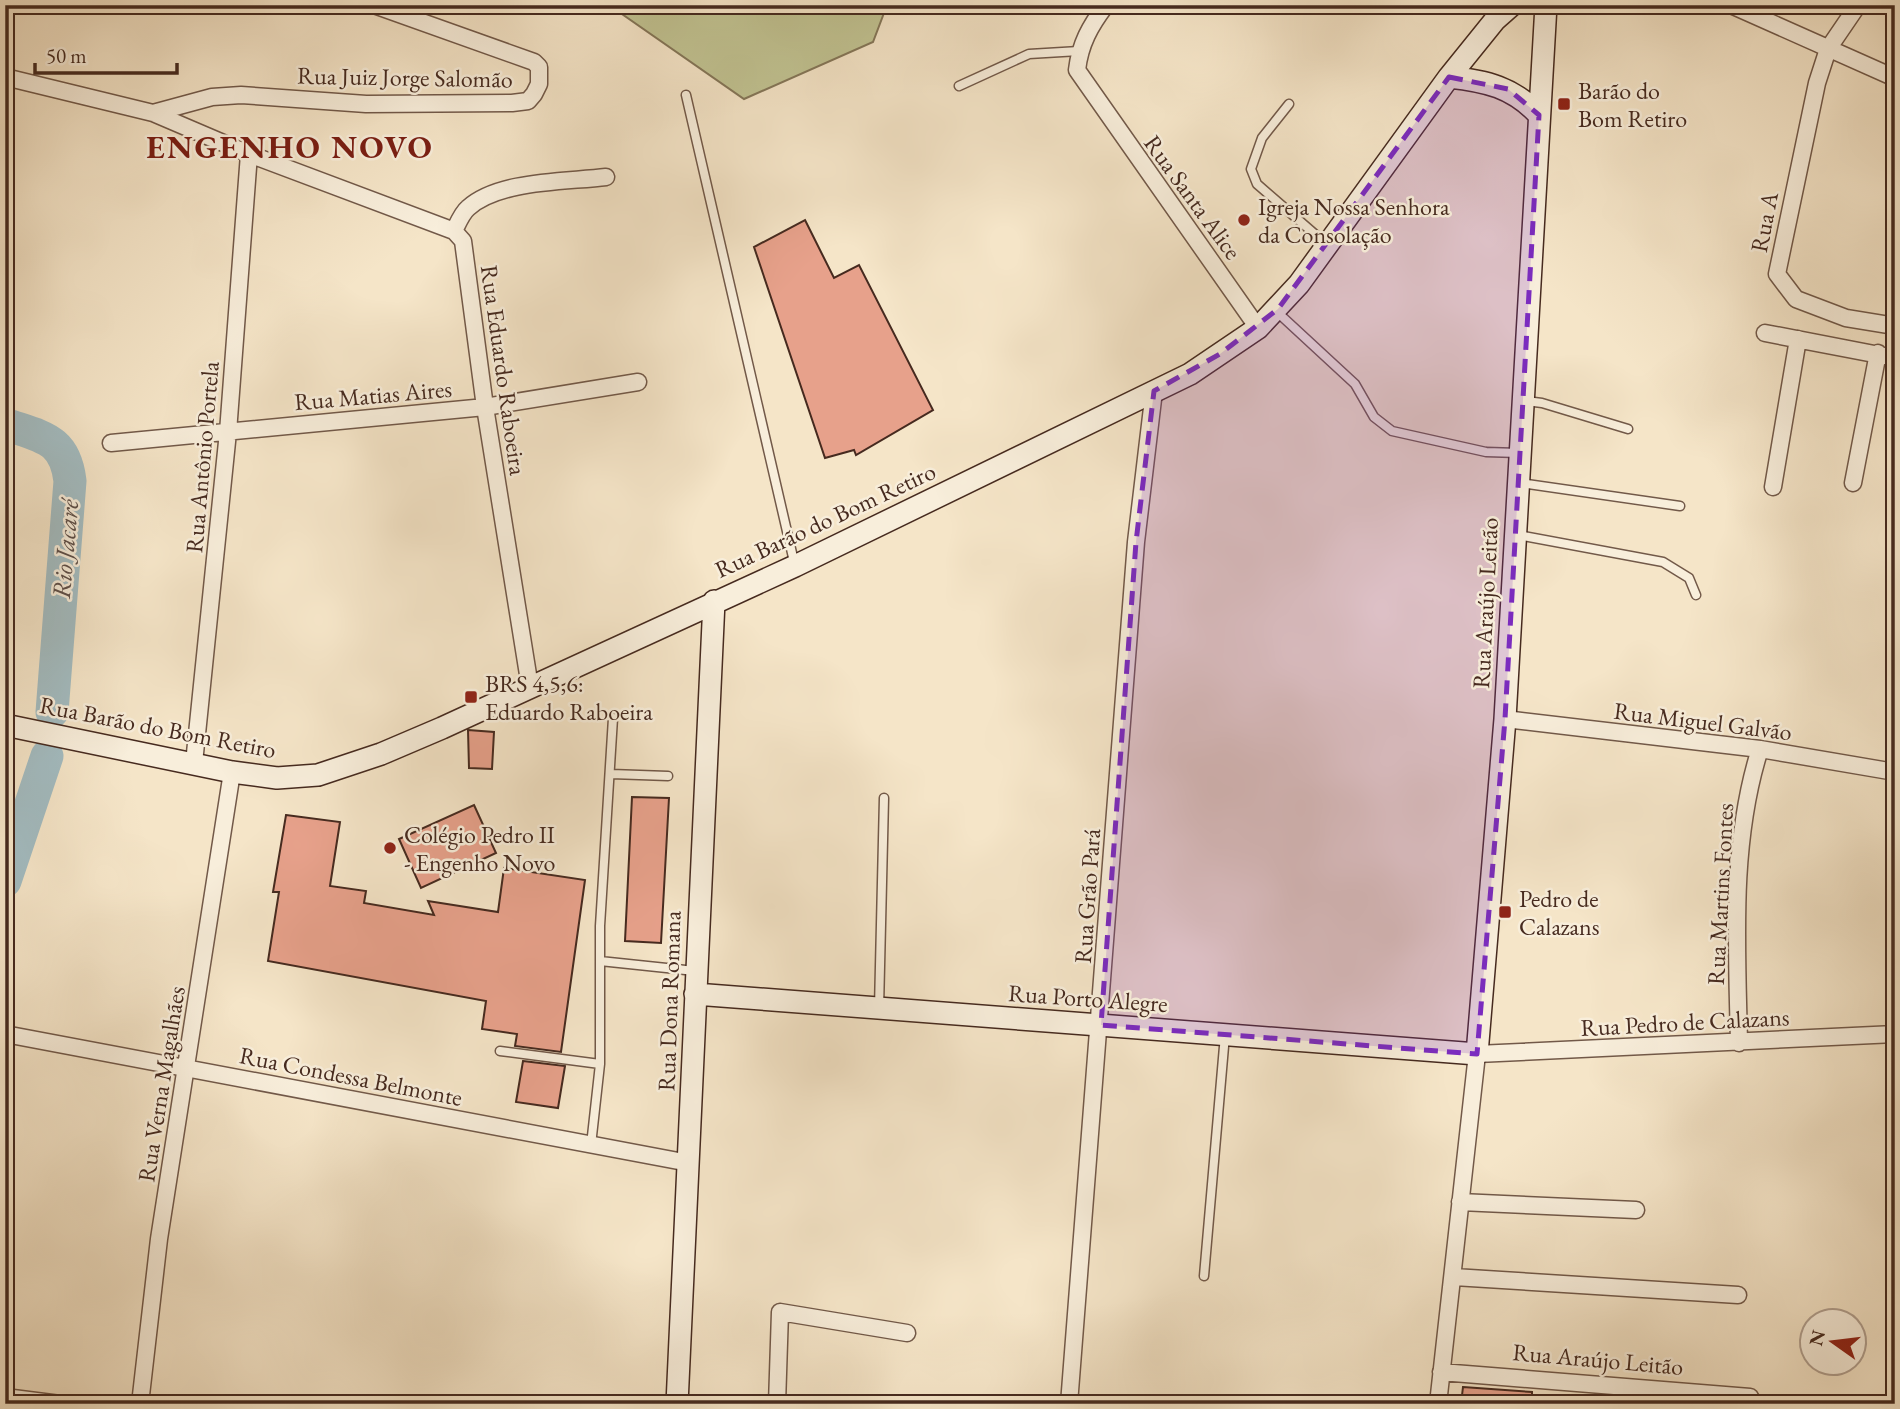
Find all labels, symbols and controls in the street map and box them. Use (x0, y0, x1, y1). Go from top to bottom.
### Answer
scale bar (35, 32, 177, 76)
text: 50 m (46, 42, 87, 69)
street label: Rua Juiz Jorge Salomão (297, 60, 513, 94)
place label: Barão do Bom Retiro (1578, 75, 1687, 134)
marker: Barão do Bom Retiro (1556, 96, 1572, 112)
district label: ENGENHO NOVO (146, 126, 434, 168)
street label: Rua Santa Alice (1137, 129, 1249, 265)
street label: Rua A (1743, 189, 1785, 255)
place label: Igreja Nossa Senhora da Consolação (1258, 191, 1450, 250)
marker: Igreja Nossa Senhora da Consolação (1236, 212, 1252, 228)
street label: Rua Eduardo Raboeira (474, 263, 534, 478)
street label: Rua Antônio Portela (178, 359, 226, 554)
street label: Rua Matias Aires (293, 373, 453, 417)
street label: Rua Barão do Bom Retiro (710, 455, 940, 585)
water label: Rio Jacaré (44, 496, 86, 600)
street label: Rua Araújo Leitão (1465, 517, 1505, 689)
place label: BRS 4,5,6: Eduardo Raboeira (485, 668, 653, 727)
street label: Rua Barão do Bom Retiro (37, 689, 279, 765)
marker: BRS 4,5,6: Eduardo Raboeira (463, 689, 479, 705)
street label: Rua Miguel Galvão (1612, 695, 1794, 747)
street label: Rua Martins Fontes (1700, 802, 1740, 986)
place label: Colégio Pedro II - Engenho Novo (404, 819, 556, 878)
street label: Rua Grão Pará (1067, 827, 1107, 964)
marker: Colégio Pedro II - Engenho Novo (382, 840, 398, 856)
place label: Pedro de Calazans (1519, 883, 1600, 942)
marker: Pedro de Calazans (1497, 904, 1513, 920)
street label: Rua Dona Romana (650, 910, 688, 1092)
street label: Rua Porto Alegre (1007, 977, 1169, 1019)
street label: Rua Verna Magalhães (130, 984, 192, 1184)
street label: Rua Pedro de Calazans (1580, 1001, 1790, 1043)
street label: Rua Condessa Belmonte (237, 1039, 465, 1113)
north arrow (1798, 1308, 1868, 1378)
text: N (1803, 1327, 1831, 1348)
street label: Rua Araújo Leitão (1511, 1336, 1685, 1382)

